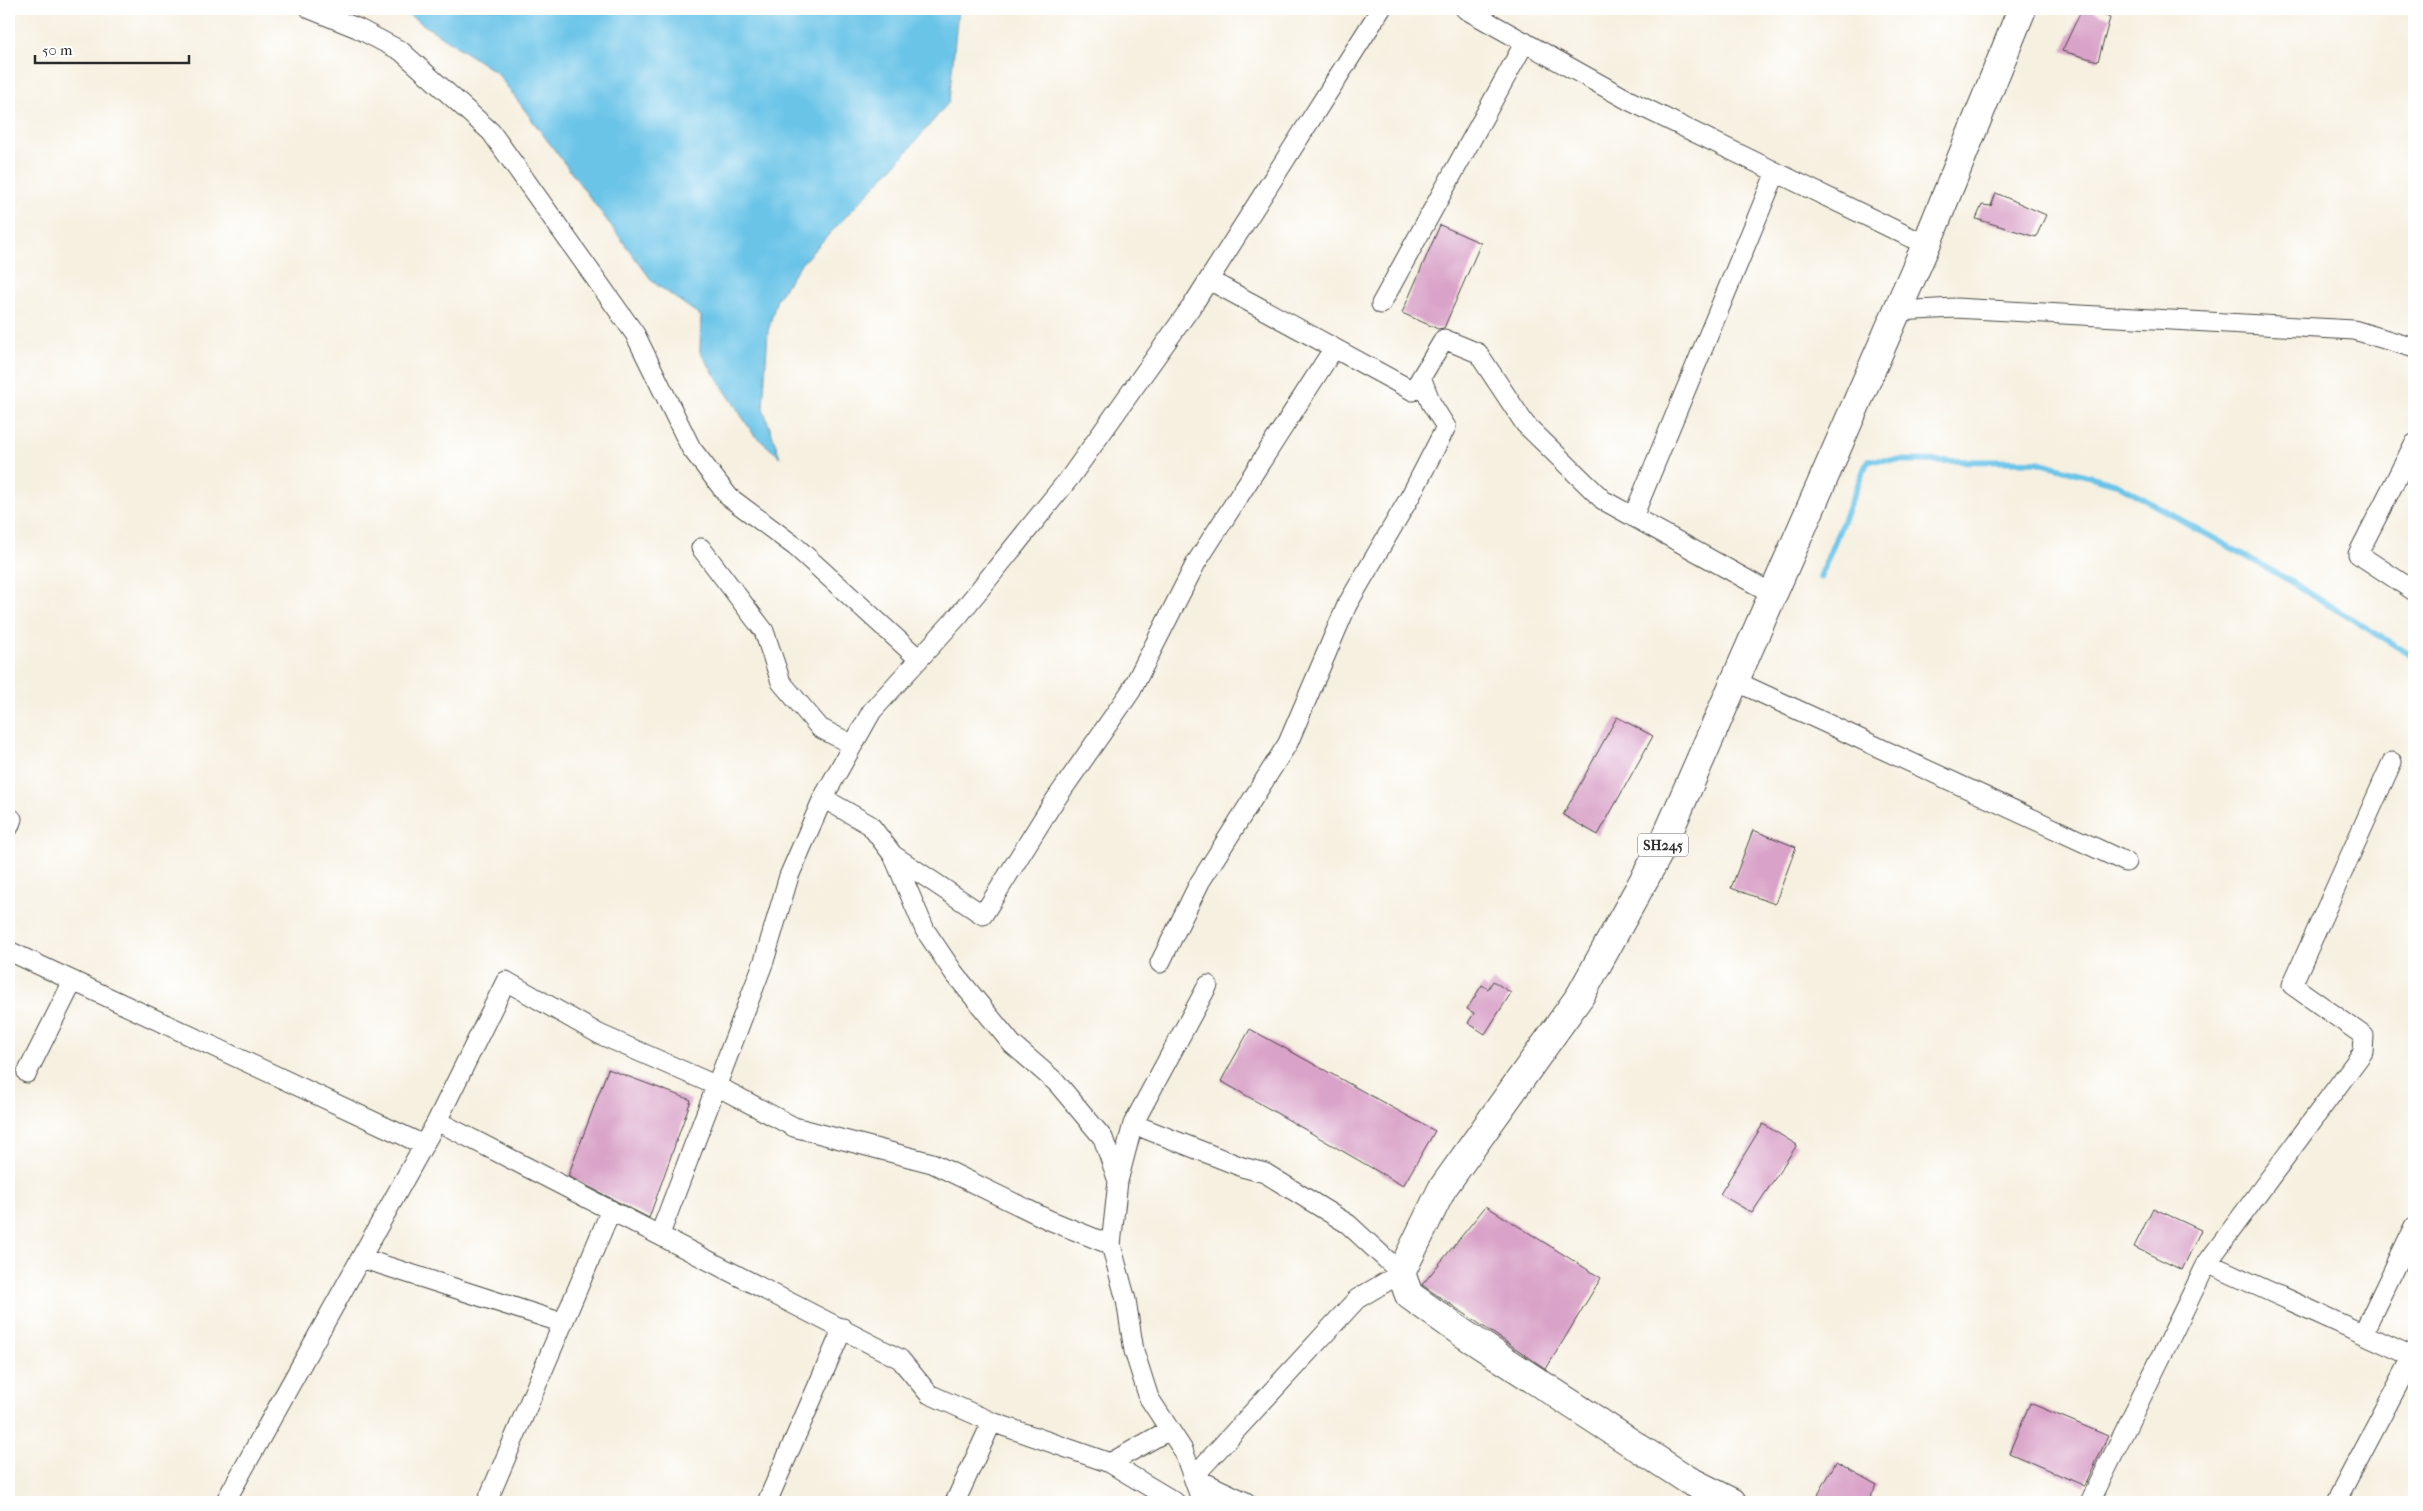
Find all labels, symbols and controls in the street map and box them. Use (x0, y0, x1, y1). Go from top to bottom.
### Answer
scale bar (35, 32, 189, 64)
text: 50 m (42, 41, 73, 59)
road number: SH245 (1638, 834, 1688, 856)

